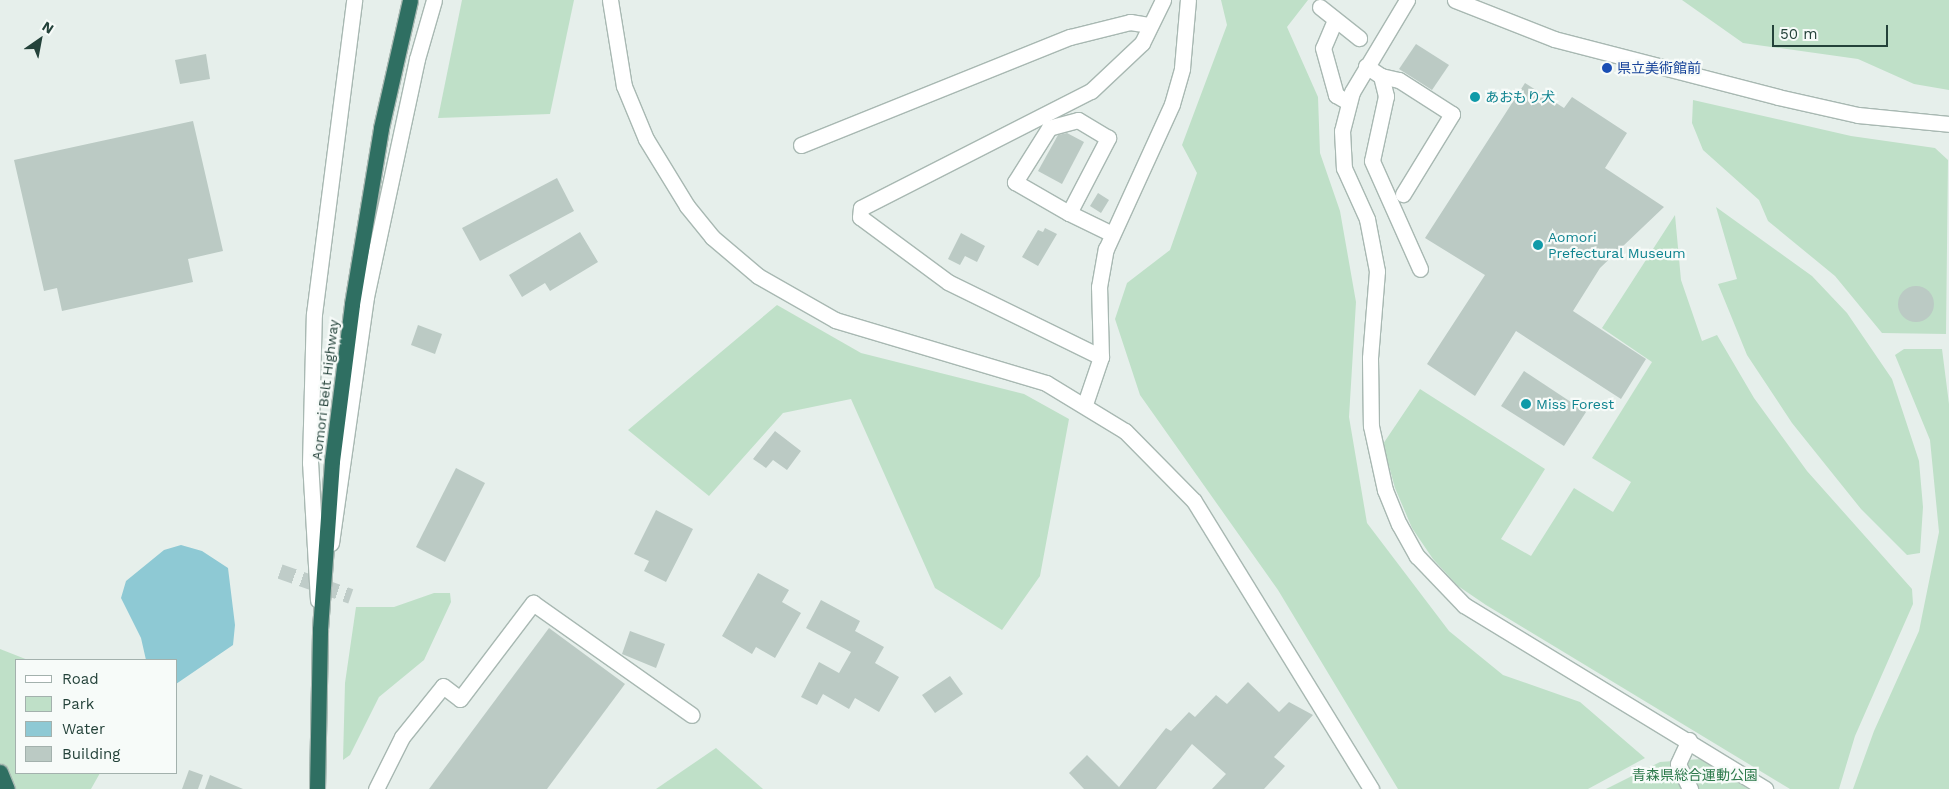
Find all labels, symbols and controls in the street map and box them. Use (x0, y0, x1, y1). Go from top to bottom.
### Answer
north arrow (15, 15, 65, 65)
scale bar (1774, 15, 1890, 47)
text: N (39, 18, 57, 37)
text: 50 m (1780, 25, 1817, 43)
place label: 県立美術館前 (1617, 60, 1701, 76)
marker: 県立美術館前 (1601, 62, 1613, 74)
place label: あおもり犬 (1485, 89, 1555, 105)
marker: あおもり犬 (1469, 91, 1481, 103)
place label: Aomori Prefectural Museum (1548, 229, 1686, 262)
marker: Aomori Prefectural Museum (1532, 239, 1544, 251)
street label: Aomori Belt Highway (308, 319, 342, 461)
place label: Miss Forest (1536, 396, 1614, 412)
marker: Miss Forest (1520, 398, 1532, 410)
legend (15, 659, 178, 774)
text: Road (62, 670, 99, 688)
text: Park (62, 695, 94, 713)
text: Water (62, 720, 105, 738)
text: Building (62, 745, 120, 763)
park label: 青森県総合運動公園 (1632, 767, 1758, 783)

